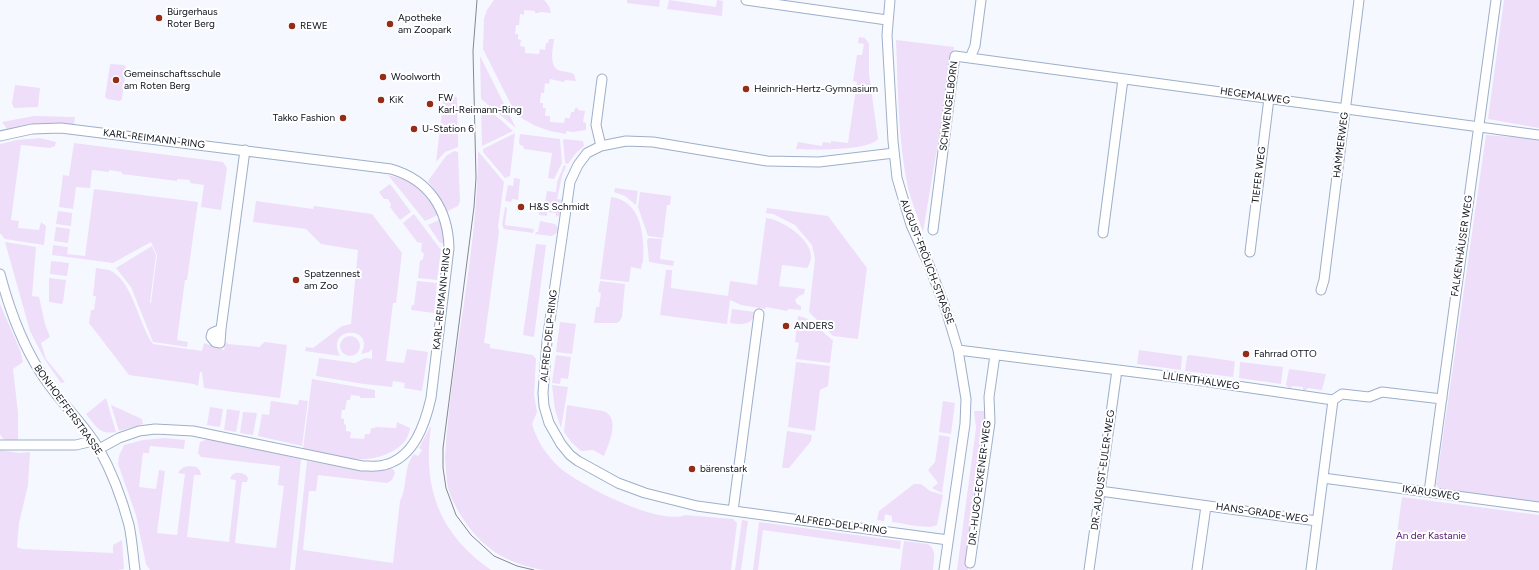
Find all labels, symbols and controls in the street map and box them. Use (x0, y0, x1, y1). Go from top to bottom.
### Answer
place label: Bürgerhaus Roter Berg (167, 6, 218, 30)
place label: Apotheke am Zoopark (398, 12, 451, 36)
marker: Bürgerhaus Roter Berg (154, 13, 164, 23)
marker: Apotheke am Zoopark (385, 19, 395, 29)
place label: REWE (300, 20, 328, 32)
marker: REWE (287, 21, 297, 31)
street label: SCHWENGELBORN (938, 60, 960, 152)
place label: Gemeinschaftsschule am Roten Berg (124, 68, 221, 92)
place label: Woolworth (391, 71, 440, 83)
marker: Woolworth (378, 72, 388, 82)
marker: Gemeinschaftsschule am Roten Berg (111, 75, 121, 85)
place label: Heinrich-Hertz-Gymnasium (754, 83, 878, 95)
marker: Heinrich-Hertz-Gymnasium (741, 84, 751, 94)
street label: HEGEMALWEG (1219, 85, 1291, 107)
place label: FW Karl-Reimann-Ring (438, 92, 522, 116)
place label: KiK (389, 94, 404, 106)
marker: KiK (376, 95, 386, 105)
marker: FW Karl-Reimann-Ring (425, 99, 435, 109)
street label: HAMMERWEG (1331, 111, 1351, 179)
place label: Takko Fashion (273, 112, 335, 124)
marker: Takko Fashion (338, 113, 348, 123)
place label: U-Station 6 (422, 123, 474, 135)
marker: U-Station 6 (409, 124, 419, 134)
street label: KARL-REIMANN-RING (102, 127, 206, 151)
street label: TIEFER WEG (1250, 146, 1268, 204)
street label: FALKENHÄUSER WEG (1449, 194, 1475, 298)
street label: AUGUST-FRÖLICH-STRASSE (897, 198, 957, 326)
place label: H&S Schmidt (529, 201, 589, 213)
marker: H&S Schmidt (516, 202, 526, 212)
street label: KARL-REIMANN-RING (431, 247, 453, 351)
place label: Spatzennest am Zoo (304, 268, 360, 292)
marker: Spatzennest am Zoo (291, 275, 301, 285)
street label: ALFRED-DELP-RING (538, 289, 560, 383)
place label: ANDERS (794, 320, 834, 332)
marker: ANDERS (781, 321, 791, 331)
place label: Fahrrad OTTO (1254, 348, 1317, 360)
marker: Fahrrad OTTO (1241, 349, 1251, 359)
street label: BONHOEFFERSTRASSE (31, 362, 105, 458)
street label: LILIENTHALWEG (1162, 370, 1240, 392)
street label: DR.-AUGUST-EULER-WEG (1089, 409, 1117, 531)
street label: DR.-HUGO-ECKENER-WEG (966, 420, 994, 546)
place label: bärenstark (700, 463, 747, 475)
marker: bärenstark (687, 464, 697, 474)
street label: IKARUSWEG (1401, 483, 1461, 503)
street label: HANS-GRADE-WEG (1215, 501, 1309, 525)
street label: ALFRED-DELP-RING (794, 513, 888, 537)
park label: An der Kastanie (1396, 530, 1466, 542)

